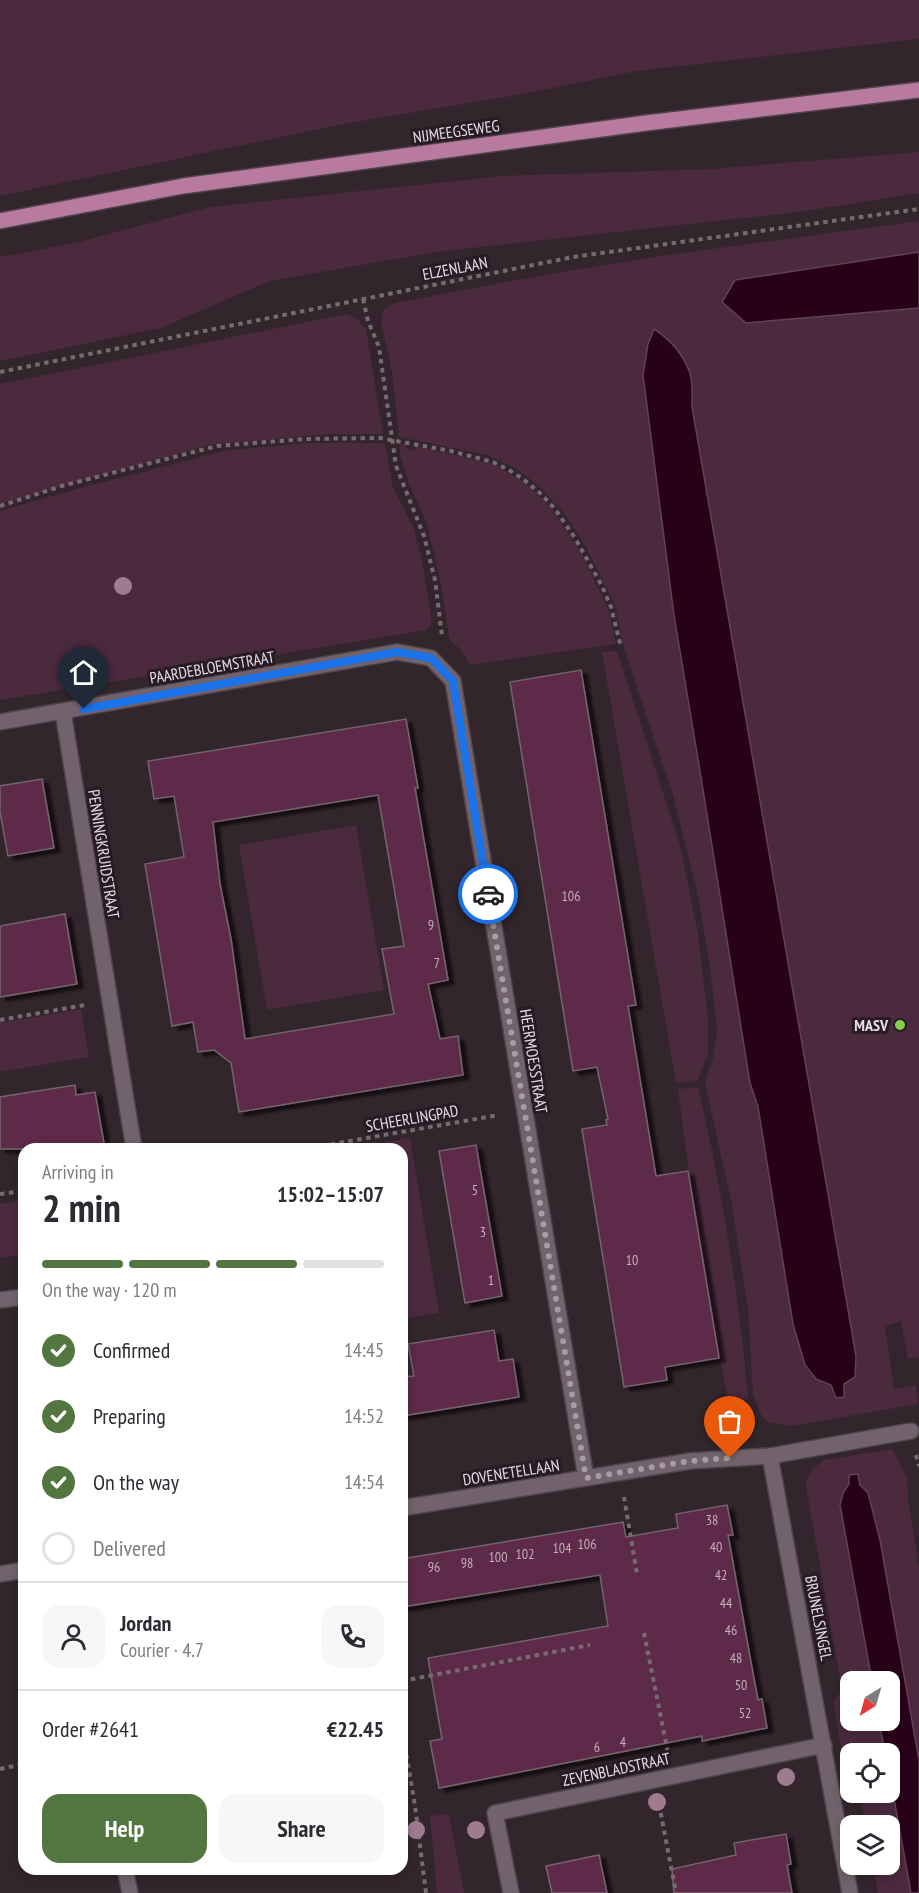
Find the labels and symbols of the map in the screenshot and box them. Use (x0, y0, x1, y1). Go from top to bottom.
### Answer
street label: NIJMEEGSEWEG (411, 115, 501, 147)
street label: ELZENLAAN (421, 252, 489, 284)
street label: PAARDEBLOEMSTRAAT (148, 646, 276, 688)
pin (58, 647, 109, 709)
street label: PENNINGKRUIDSTRAAT (84, 788, 124, 920)
courier (458, 864, 518, 924)
house number: 106 (562, 887, 580, 905)
house number: 9 (428, 916, 434, 934)
house number: 7 (434, 954, 440, 972)
street label: HEERMOESSTRAAT (516, 1007, 552, 1115)
place label: MASV (854, 1015, 889, 1035)
marker: MASV (893, 1018, 907, 1032)
street label: SCHEERLINGPAD (364, 1100, 460, 1136)
house number: 5 (472, 1181, 478, 1199)
house number: 3 (480, 1223, 486, 1241)
house number: 10 (626, 1251, 638, 1269)
house number: 1 (488, 1271, 494, 1289)
pin (704, 1396, 755, 1458)
street label: DOVENETELLAAN (461, 1454, 561, 1490)
house number: 38 (706, 1511, 718, 1529)
house number: 106 (578, 1535, 596, 1553)
house number: 40 (710, 1538, 722, 1556)
house number: 104 (553, 1539, 572, 1557)
house number: 102 (516, 1545, 534, 1563)
house number: 100 (489, 1548, 507, 1566)
house number: 98 (461, 1554, 473, 1572)
house number: 96 (428, 1558, 440, 1576)
house number: 42 (715, 1566, 727, 1584)
street label: BRUNELSINGEL (801, 1574, 837, 1663)
house number: 44 (720, 1594, 733, 1612)
house number: 46 (725, 1621, 737, 1639)
house number: 48 (730, 1649, 742, 1667)
north arrow (840, 1671, 900, 1731)
house number: 50 (735, 1676, 747, 1694)
house number: 52 (739, 1704, 751, 1722)
house number: 4 (620, 1733, 627, 1751)
house number: 6 (594, 1738, 600, 1756)
street label: ZEVENBLADSTRAAT (560, 1748, 672, 1790)

